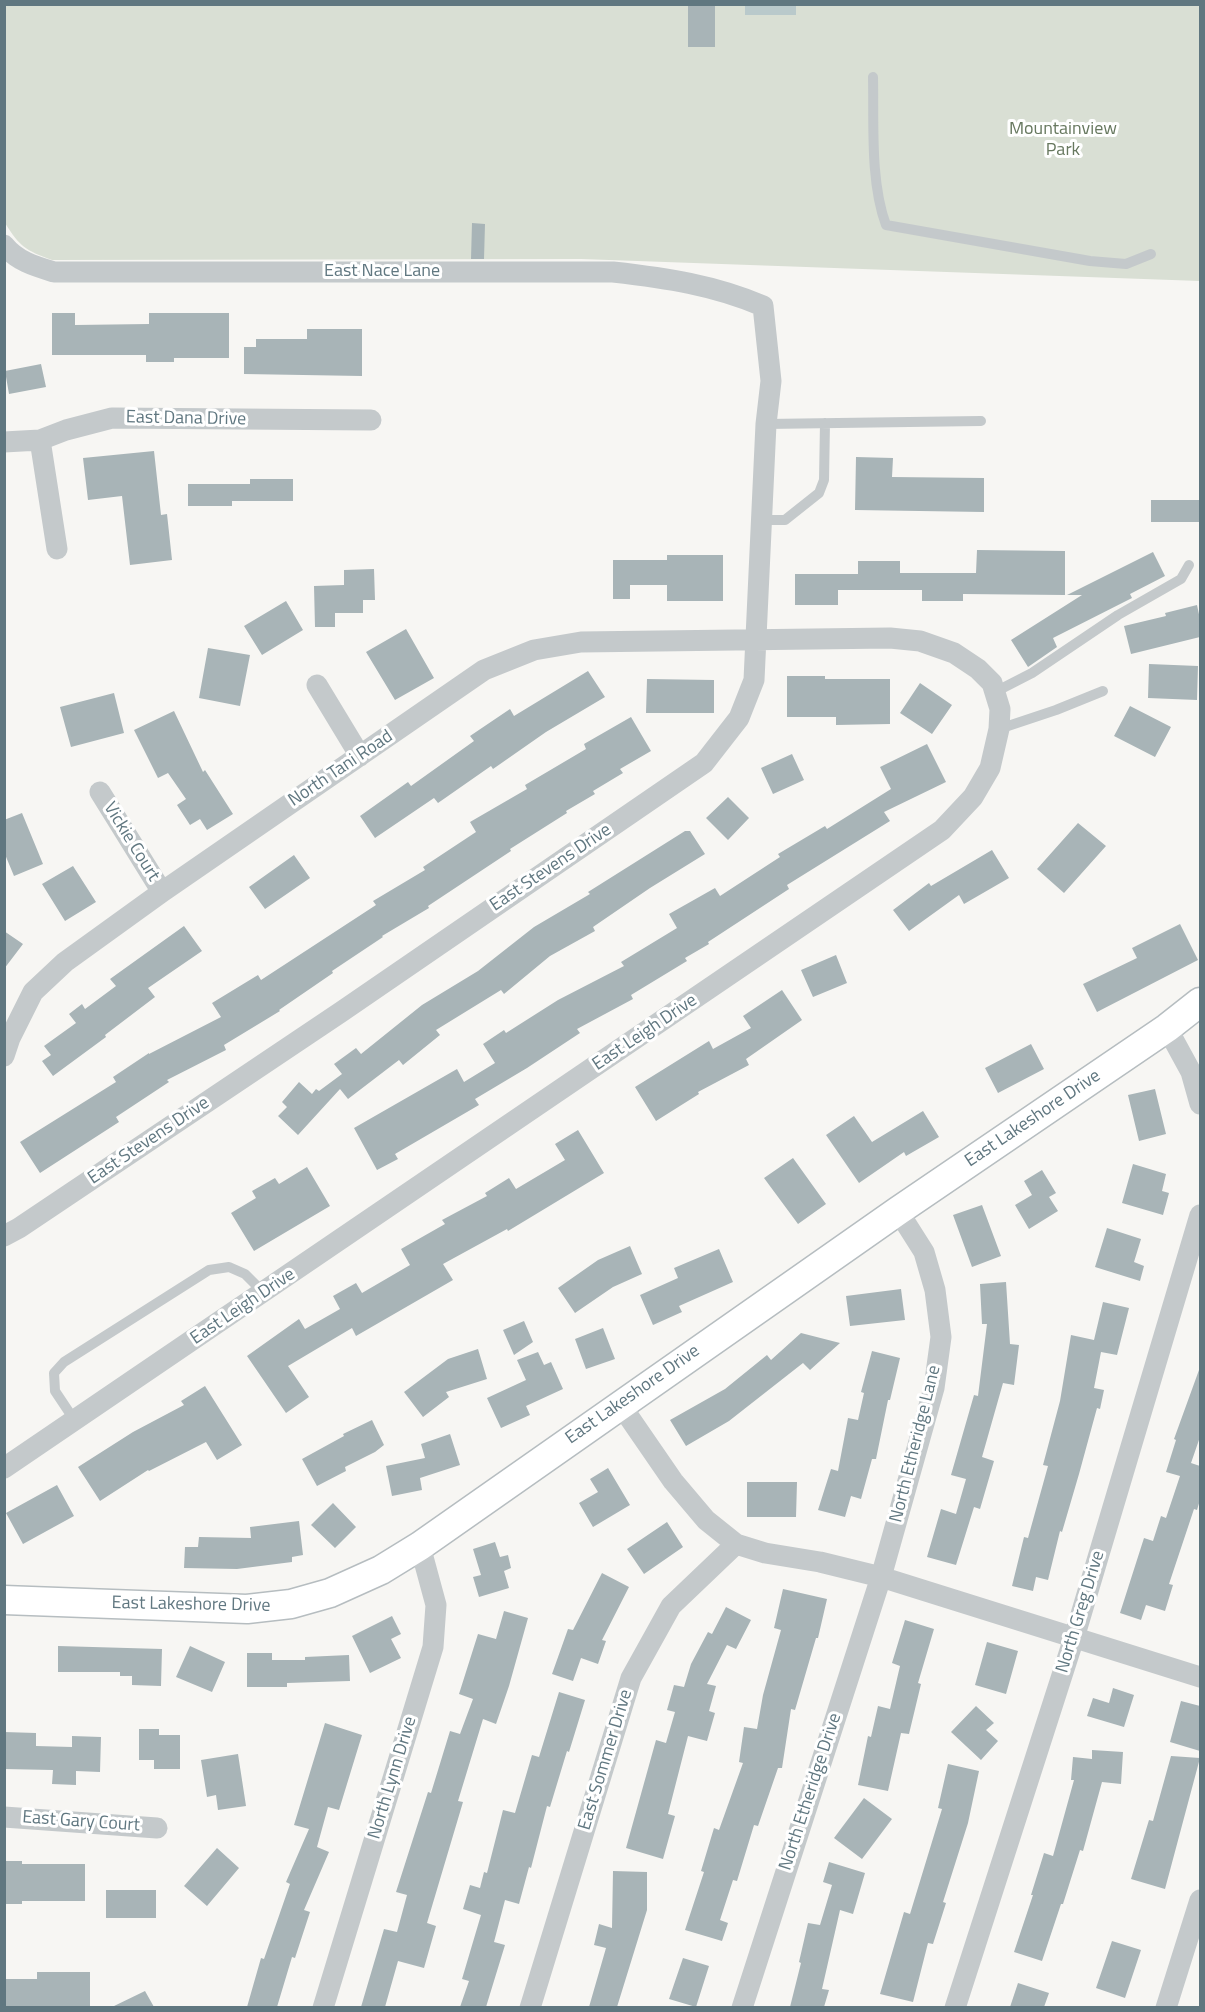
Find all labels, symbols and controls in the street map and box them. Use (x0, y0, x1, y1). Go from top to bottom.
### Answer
park label: Mountainview Park (1009, 119, 1117, 162)
street label: East Nace Lane (324, 261, 440, 283)
street label: East Dana Drive (126, 407, 246, 431)
street label: North Tani Road (285, 726, 397, 812)
street label: Vickie Court (98, 798, 164, 886)
street label: East Stevens Drive (486, 820, 616, 916)
street label: East Leigh Drive (589, 990, 701, 1076)
street label: East Lakeshore Drive (961, 1066, 1105, 1172)
street label: East Stevens Drive (84, 1093, 214, 1189)
street label: East Leigh Drive (187, 1264, 299, 1350)
street label: East Lakeshore Drive (562, 1341, 704, 1449)
street label: North Etheridge Lane (886, 1363, 946, 1525)
street label: North Greg Drive (1052, 1548, 1110, 1676)
street label: East Lakeshore Drive (111, 1593, 271, 1617)
street label: East Sommer Drive (574, 1687, 638, 1833)
street label: North Etheridge Drive (775, 1711, 847, 1873)
street label: North Lynn Drive (364, 1714, 422, 1842)
street label: East Gary Court (21, 1807, 141, 1837)

